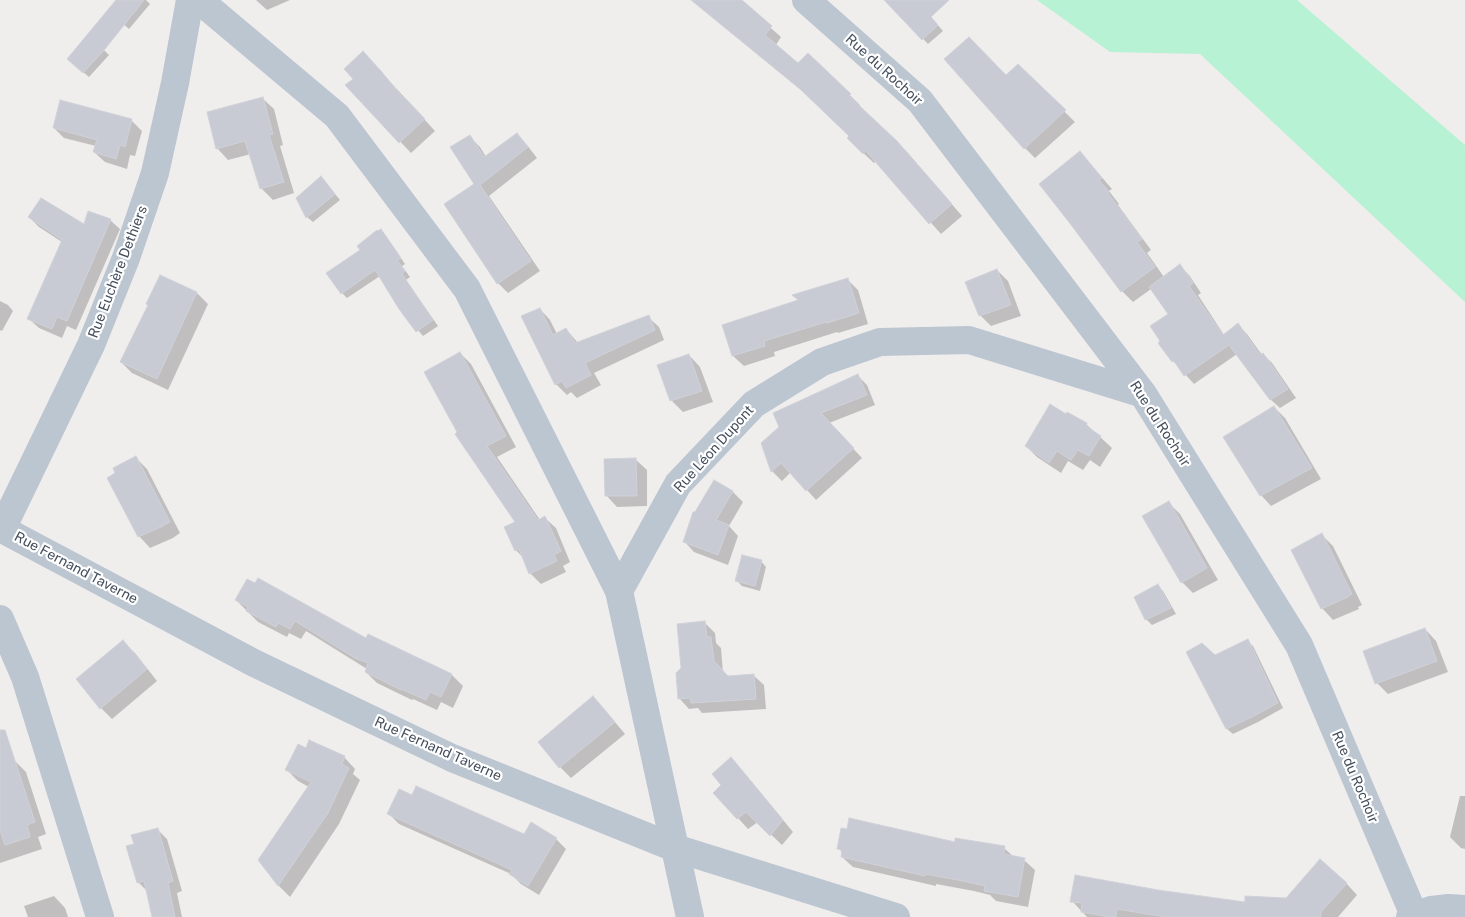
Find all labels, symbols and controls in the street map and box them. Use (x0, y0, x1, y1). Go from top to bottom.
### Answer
street label: Rue du Rochoir (842, 31, 926, 109)
street label: Rue Euchère Dethiers (85, 203, 151, 341)
street label: Rue du Rochoir (1126, 378, 1194, 470)
street label: Rue Léon Dupont (671, 402, 757, 496)
street label: Rue Fernand Taverne (11, 528, 141, 608)
street label: Rue Fernand Taverne (372, 713, 504, 785)
street label: Rue du Rochoir (1328, 728, 1382, 826)

